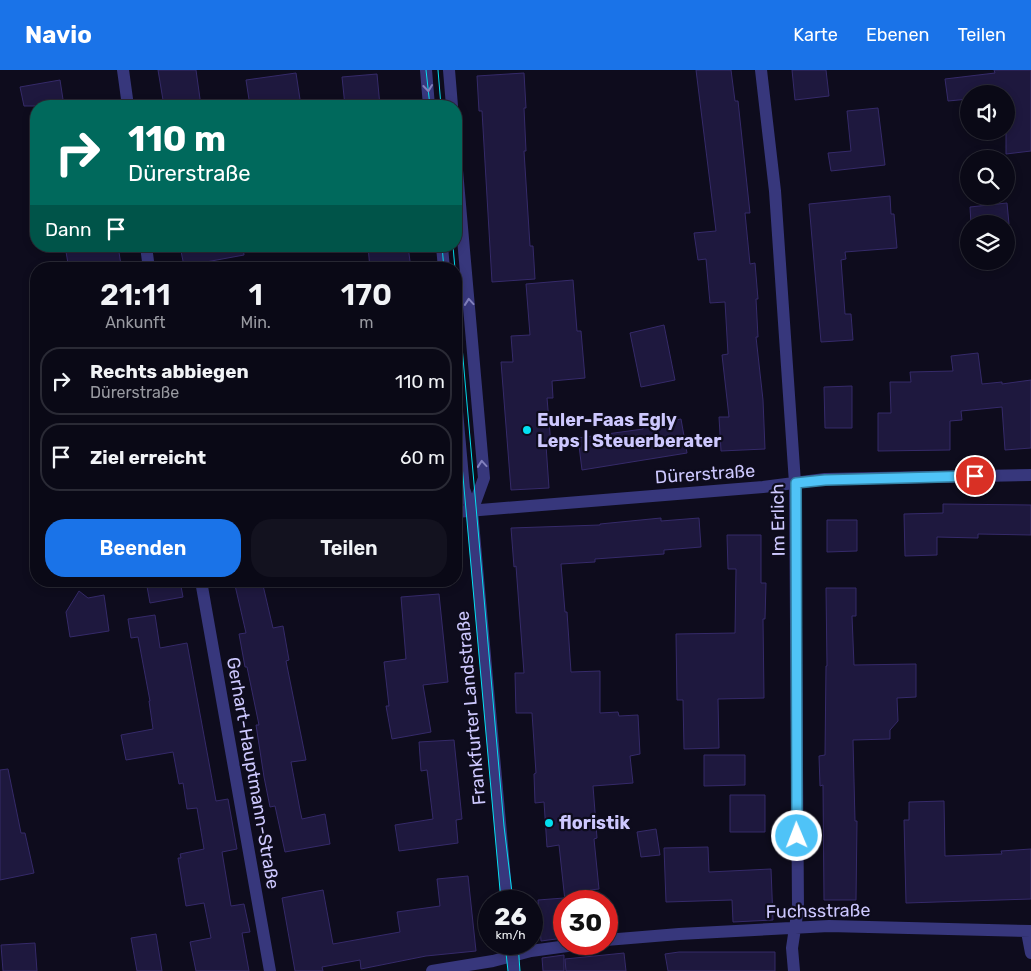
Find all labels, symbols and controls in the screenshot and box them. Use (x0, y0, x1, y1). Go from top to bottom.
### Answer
text: Navio (25, 21, 92, 49)
text: Karte (793, 24, 838, 46)
text: Ebenen (866, 24, 930, 46)
text: Teilen (958, 24, 1006, 46)
one-way arrow (422, 84, 433, 92)
map controls (960, 85, 1015, 270)
button: sound (960, 85, 1015, 140)
text: 110 m (128, 118, 226, 160)
icon: right (45, 120, 110, 185)
button: search (960, 150, 1015, 205)
text: Dürerstraße (128, 160, 251, 187)
icon: arrive (102, 215, 130, 243)
button: layers (960, 215, 1015, 270)
text: Dann (45, 218, 92, 241)
text: 21:11 (100, 277, 171, 313)
text: 1 (249, 277, 263, 313)
text: 170 (341, 277, 392, 313)
one-way arrow (463, 298, 474, 306)
text: Ankunft (105, 313, 165, 332)
text: Min. (241, 313, 271, 332)
text: m (359, 313, 374, 332)
text: Rechts abbiegen (90, 360, 249, 383)
icon: right (47, 367, 75, 395)
text: 110 m (395, 370, 445, 393)
text: Dürerstraße (90, 383, 179, 402)
place label: Euler-Faas Egly Leps | Steuerberater (537, 409, 721, 452)
marker: Euler-Faas Egly Leps | Steuerberater (521, 424, 533, 436)
icon: arrive (47, 443, 75, 471)
text: Ziel erreicht (90, 446, 206, 469)
text: 60 m (400, 446, 445, 469)
pin (954, 455, 996, 497)
one-way arrow (477, 460, 488, 468)
street label: Dürerstraße (654, 460, 756, 488)
icon: arrive (961, 462, 989, 490)
street label: Im Erlich (766, 483, 790, 557)
button: Beenden (45, 519, 241, 577)
button: Teilen (251, 519, 447, 577)
street label: Frankfurter Landstraße (452, 610, 490, 806)
street label: Gerhart-Hauptmann-Straße (222, 655, 284, 891)
position arrow (770, 809, 822, 861)
place label: floristik (559, 812, 630, 834)
marker: floristik (543, 817, 555, 829)
speed limit sign: 30 (553, 890, 618, 955)
street label: Fuchsstraße (765, 899, 871, 923)
text: 26 (494, 902, 527, 931)
text: km/h (496, 928, 525, 942)

